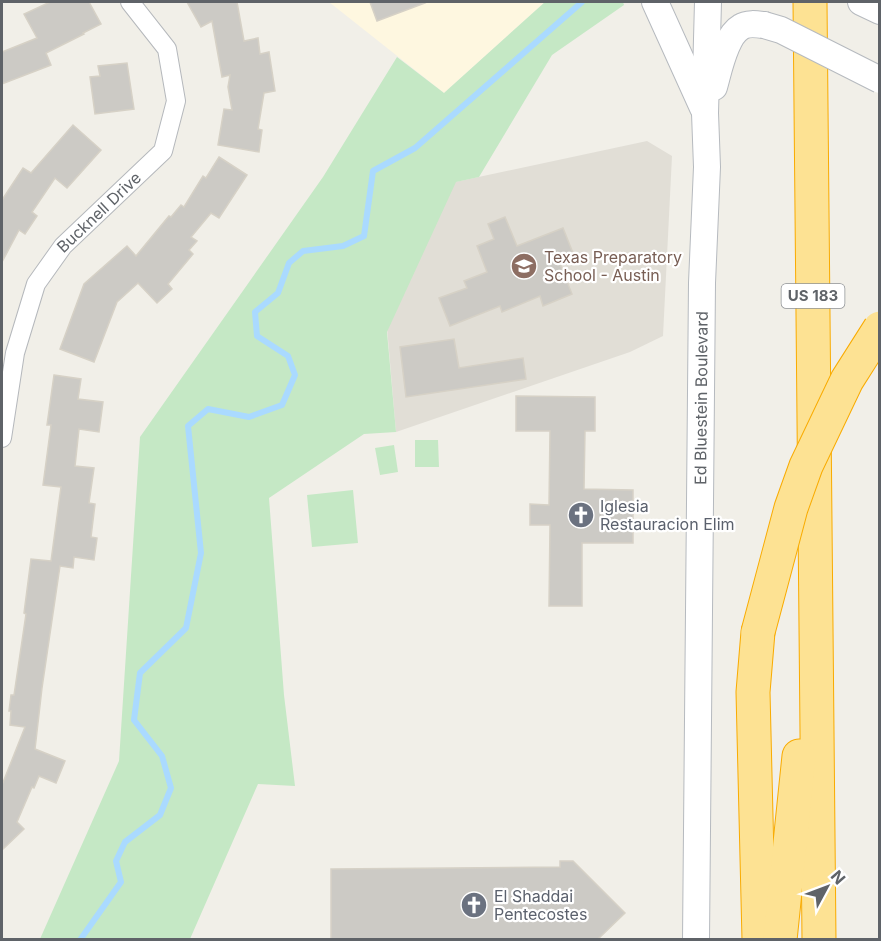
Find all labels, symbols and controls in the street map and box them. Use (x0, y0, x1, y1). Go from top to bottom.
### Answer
street label: Bucknell Drive (52, 167, 145, 257)
place label: Texas Preparatory School - Austin (544, 247, 682, 285)
school or university icon: Texas Preparatory School - Austin (509, 251, 539, 281)
road number: US 183 (782, 284, 844, 308)
street label: Ed Bluestein Boulevard (690, 311, 712, 485)
place label: Iglesia Restauracion Elim (600, 496, 735, 534)
church icon: Iglesia Restauracion Elim (566, 500, 596, 530)
north arrow (797, 857, 857, 917)
text: N (827, 866, 850, 888)
place label: El Shaddai Pentecostes (494, 886, 587, 924)
church icon: El Shaddai Pentecostes (459, 890, 489, 920)

